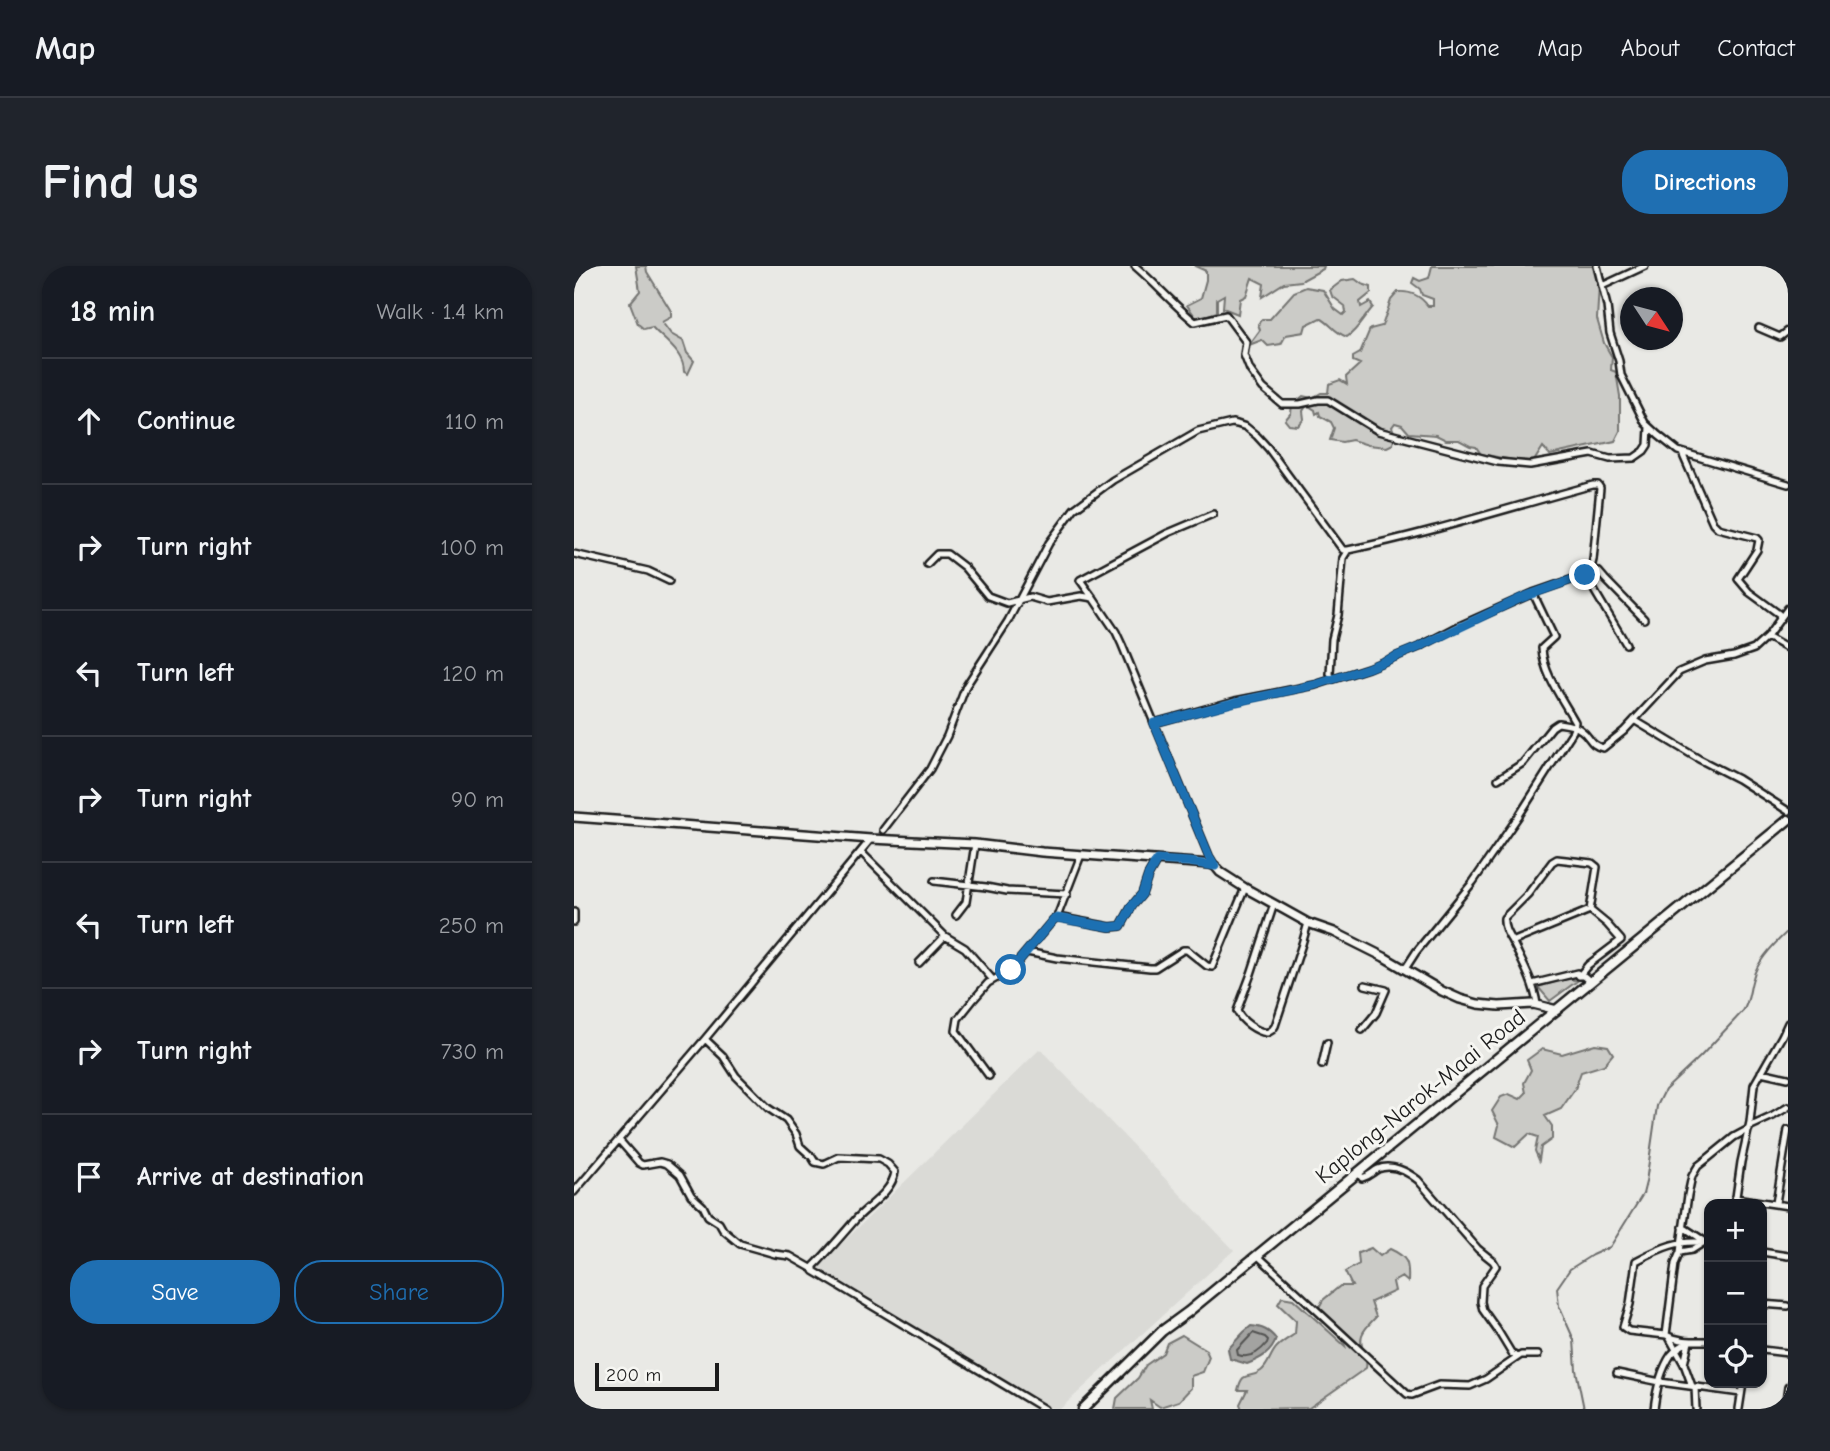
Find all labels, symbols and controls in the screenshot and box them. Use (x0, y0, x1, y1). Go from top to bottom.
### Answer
text: Map (35, 29, 96, 67)
text: Home (1438, 34, 1499, 62)
text: Map (1537, 34, 1583, 62)
text: About (1621, 34, 1679, 62)
text: Contact (1717, 34, 1795, 62)
button: Directions (1622, 150, 1788, 214)
text: Find us (42, 154, 198, 210)
north arrow (1620, 287, 1683, 350)
text: 18 min (70, 294, 155, 329)
text: Walk · 1.4 km (377, 298, 504, 325)
icon: ahead (70, 402, 108, 440)
text: Continue (137, 406, 235, 436)
text: 110 m (445, 408, 504, 435)
icon: right (70, 528, 108, 566)
text: Turn right (137, 532, 251, 562)
text: 100 m (440, 534, 504, 561)
route end (1569, 559, 1600, 590)
icon: left (70, 654, 108, 692)
text: Turn left (137, 658, 234, 688)
text: 120 m (442, 660, 504, 687)
icon: right (70, 780, 108, 818)
text: Turn right (137, 784, 251, 814)
text: 90 m (451, 786, 504, 813)
icon: left (70, 906, 108, 944)
text: Turn left (137, 910, 234, 940)
text: 250 m (439, 912, 504, 939)
route start (995, 954, 1026, 985)
street label: Kaplong-Narok-Maai Road (1310, 1003, 1531, 1189)
icon: right (70, 1032, 108, 1070)
text: Turn right (137, 1036, 251, 1066)
text: 730 m (441, 1038, 504, 1065)
icon: arrive (70, 1158, 108, 1196)
text: Arrive at destination (137, 1162, 364, 1192)
map controls (1704, 1199, 1767, 1388)
button: + (1704, 1199, 1767, 1262)
button: Save (70, 1260, 280, 1324)
button: Share (294, 1260, 504, 1324)
button: − (1704, 1262, 1767, 1325)
button: locate (1704, 1325, 1767, 1388)
scale bar (595, 1360, 719, 1392)
text: 200 m (606, 1364, 661, 1386)

